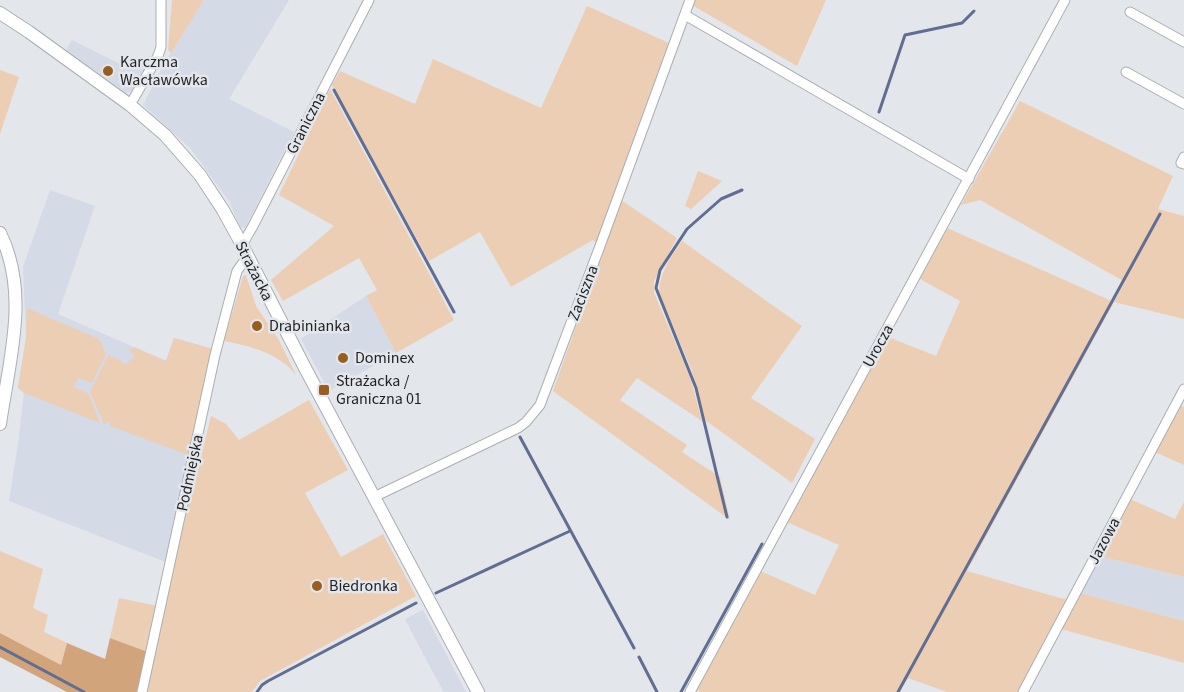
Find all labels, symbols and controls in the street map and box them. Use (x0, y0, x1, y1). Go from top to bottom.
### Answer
place label: Karczma Wacławówka (120, 51, 208, 91)
marker: Karczma Wacławówka (101, 64, 115, 78)
street label: Graniczna (281, 88, 331, 158)
street label: Strażacka (230, 237, 278, 305)
street label: Zaciszna (562, 262, 604, 324)
place label: Drabinianka (269, 315, 350, 337)
marker: Drabinianka (250, 319, 264, 333)
street label: Urocza (857, 320, 899, 372)
place label: Dominex (355, 347, 414, 369)
marker: Dominex (336, 351, 350, 365)
place label: Strażacka / Graniczna 01 (336, 370, 422, 410)
marker: Strażacka / Graniczna 01 (317, 383, 331, 397)
street label: Podmiejska (171, 433, 209, 513)
street label: Jazowa (1082, 514, 1126, 568)
place label: Biedronka (329, 575, 398, 597)
marker: Biedronka (310, 579, 324, 593)

